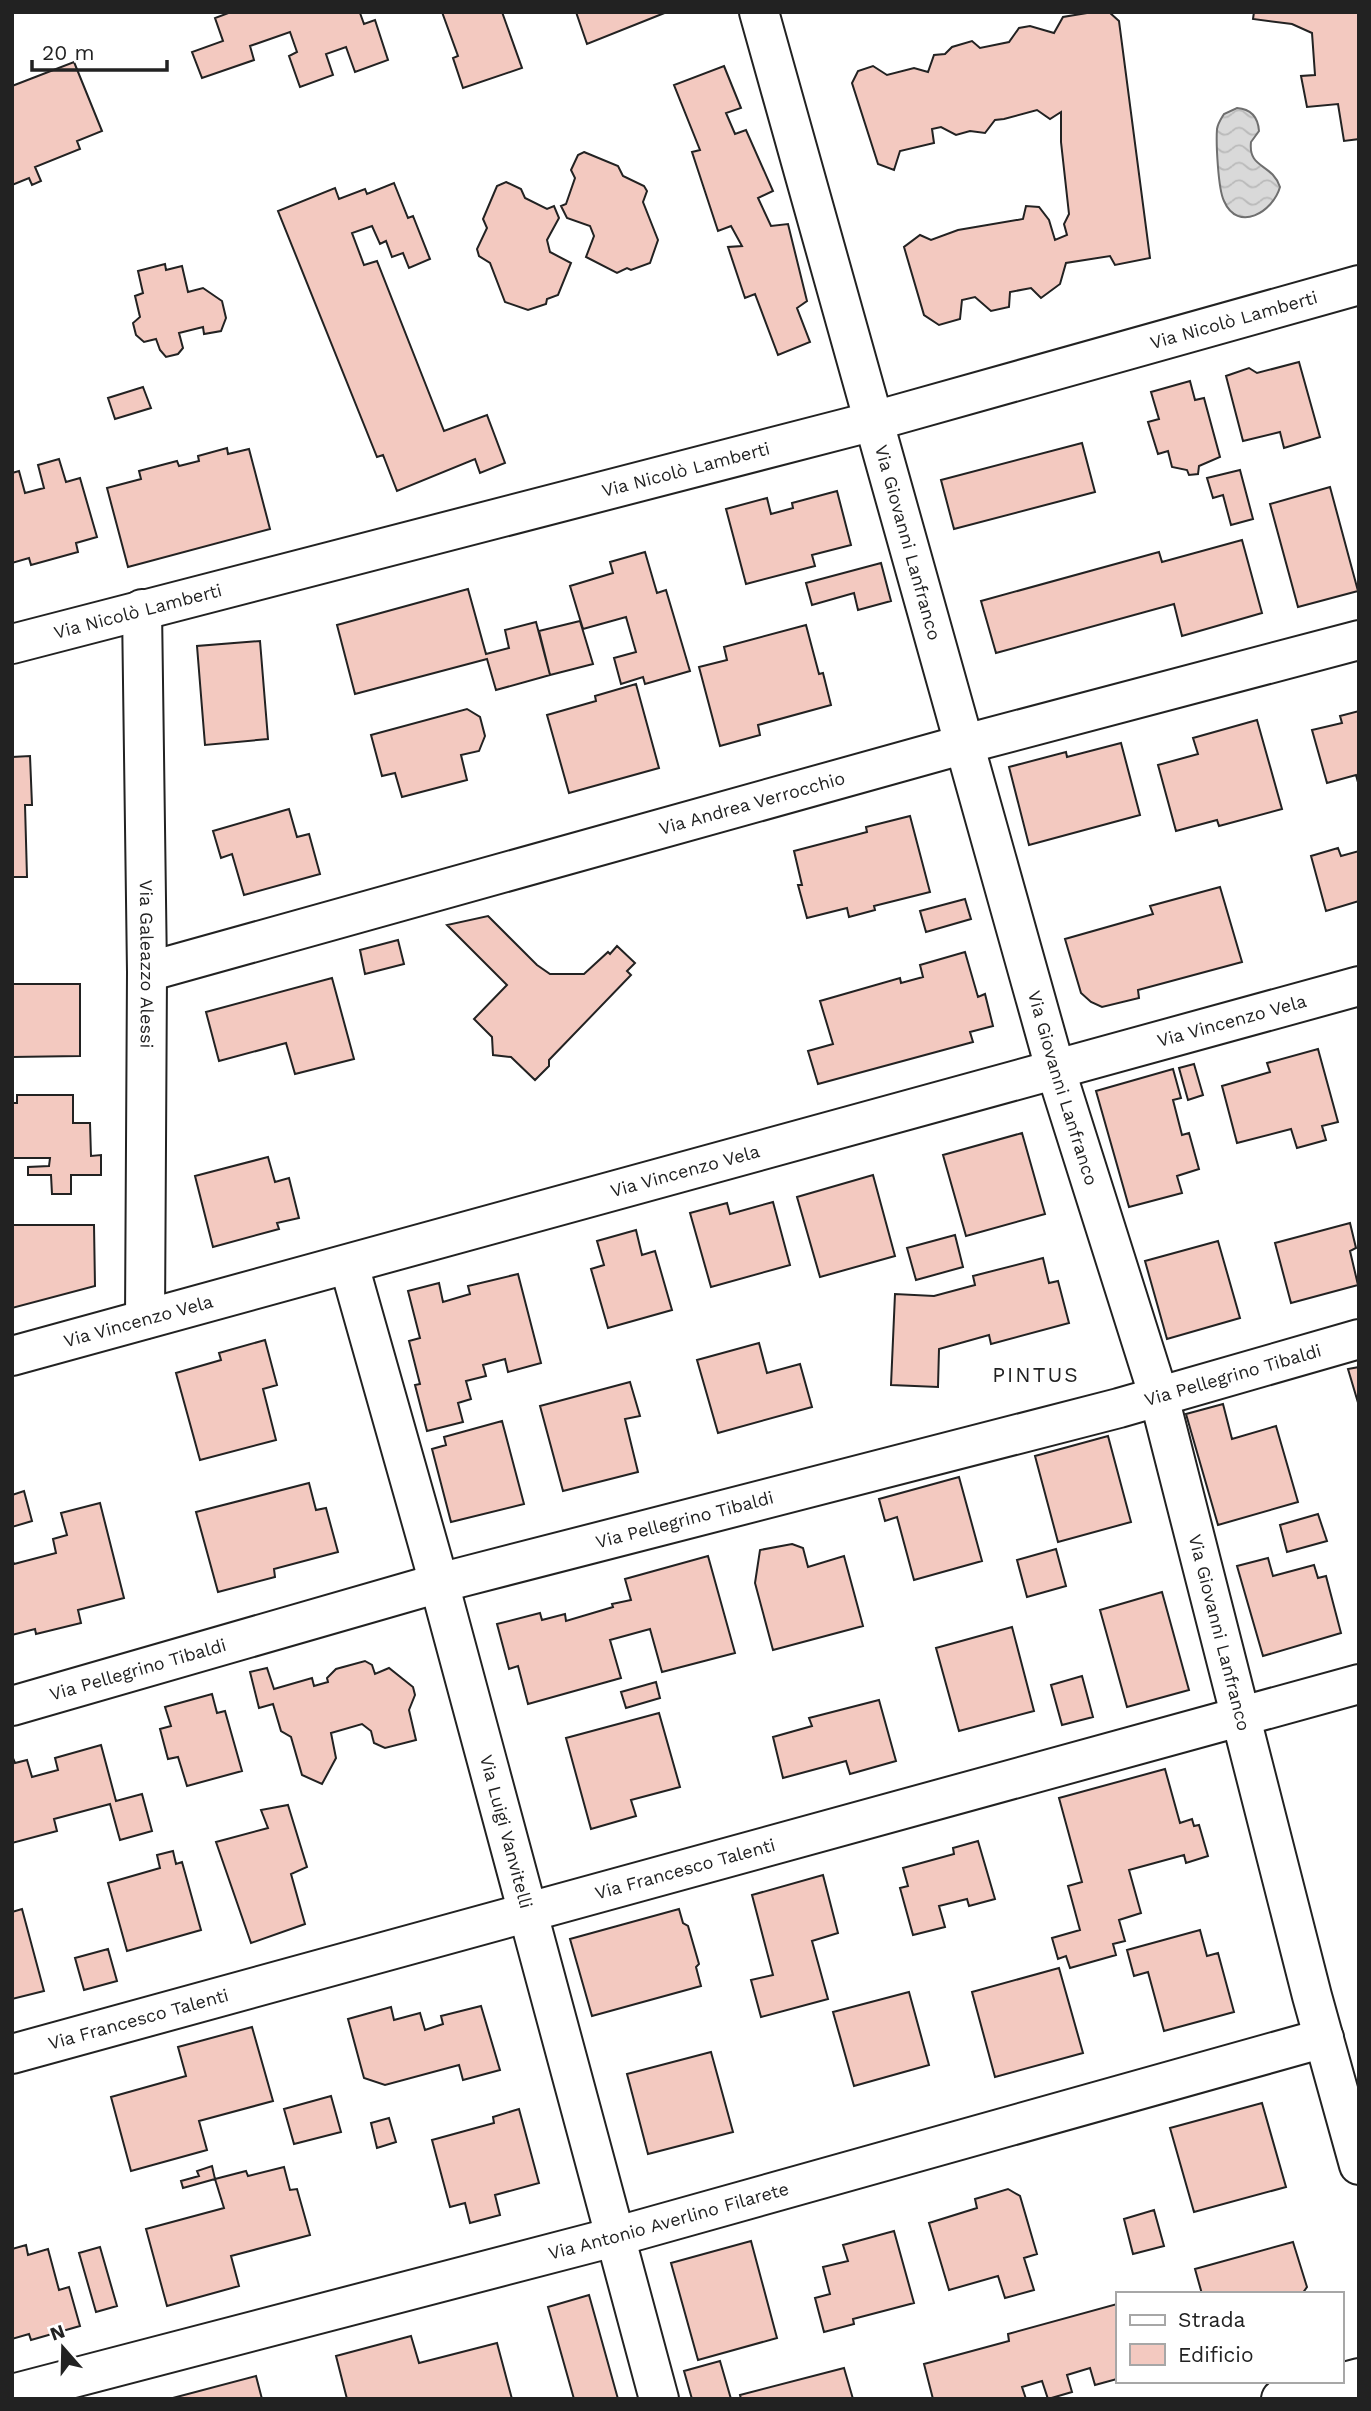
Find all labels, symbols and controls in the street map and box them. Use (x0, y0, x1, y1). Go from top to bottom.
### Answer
scale bar (32, 28, 166, 72)
text: 20 m (42, 40, 94, 65)
street label: Via Nicolò Lamberti (1148, 286, 1320, 353)
street label: Via Nicolò Lamberti (599, 437, 772, 501)
street label: Via Giovanni Lanfranco (871, 442, 946, 643)
street label: Via Nicolò Lamberti (51, 579, 224, 643)
street label: Via Andrea Verrocchio (656, 767, 847, 839)
street label: Via Galeazzo Alessi (136, 879, 158, 1048)
street label: Via Giovanni Lanfranco (1024, 988, 1102, 1188)
street label: Via Vincenzo Vela (1155, 990, 1309, 1051)
street label: Via Vincenzo Vela (608, 1140, 762, 1201)
street label: Via Vincenzo Vela (61, 1290, 215, 1351)
street label: Via Pellegrino Tibaldi (1142, 1339, 1324, 1410)
district label: PINTUS (992, 1362, 1080, 1387)
street label: Via Pellegrino Tibaldi (593, 1486, 776, 1552)
street label: Via Giovanni Lanfranco (1185, 1532, 1255, 1733)
street label: Via Pellegrino Tibaldi (47, 1634, 229, 1705)
street label: Via Luigi Vanvitelli (476, 1752, 537, 1911)
street label: Via Francesco Talenti (592, 1834, 777, 1903)
street label: Via Francesco Talenti (46, 1984, 231, 2054)
street label: Via Antonio Averlino Filarete (546, 2178, 791, 2264)
legend (1116, 2292, 1343, 2383)
text: Strada (1178, 2307, 1246, 2332)
north arrow (28, 2313, 98, 2383)
text: N (47, 2319, 68, 2346)
text: Edificio (1178, 2342, 1254, 2367)

